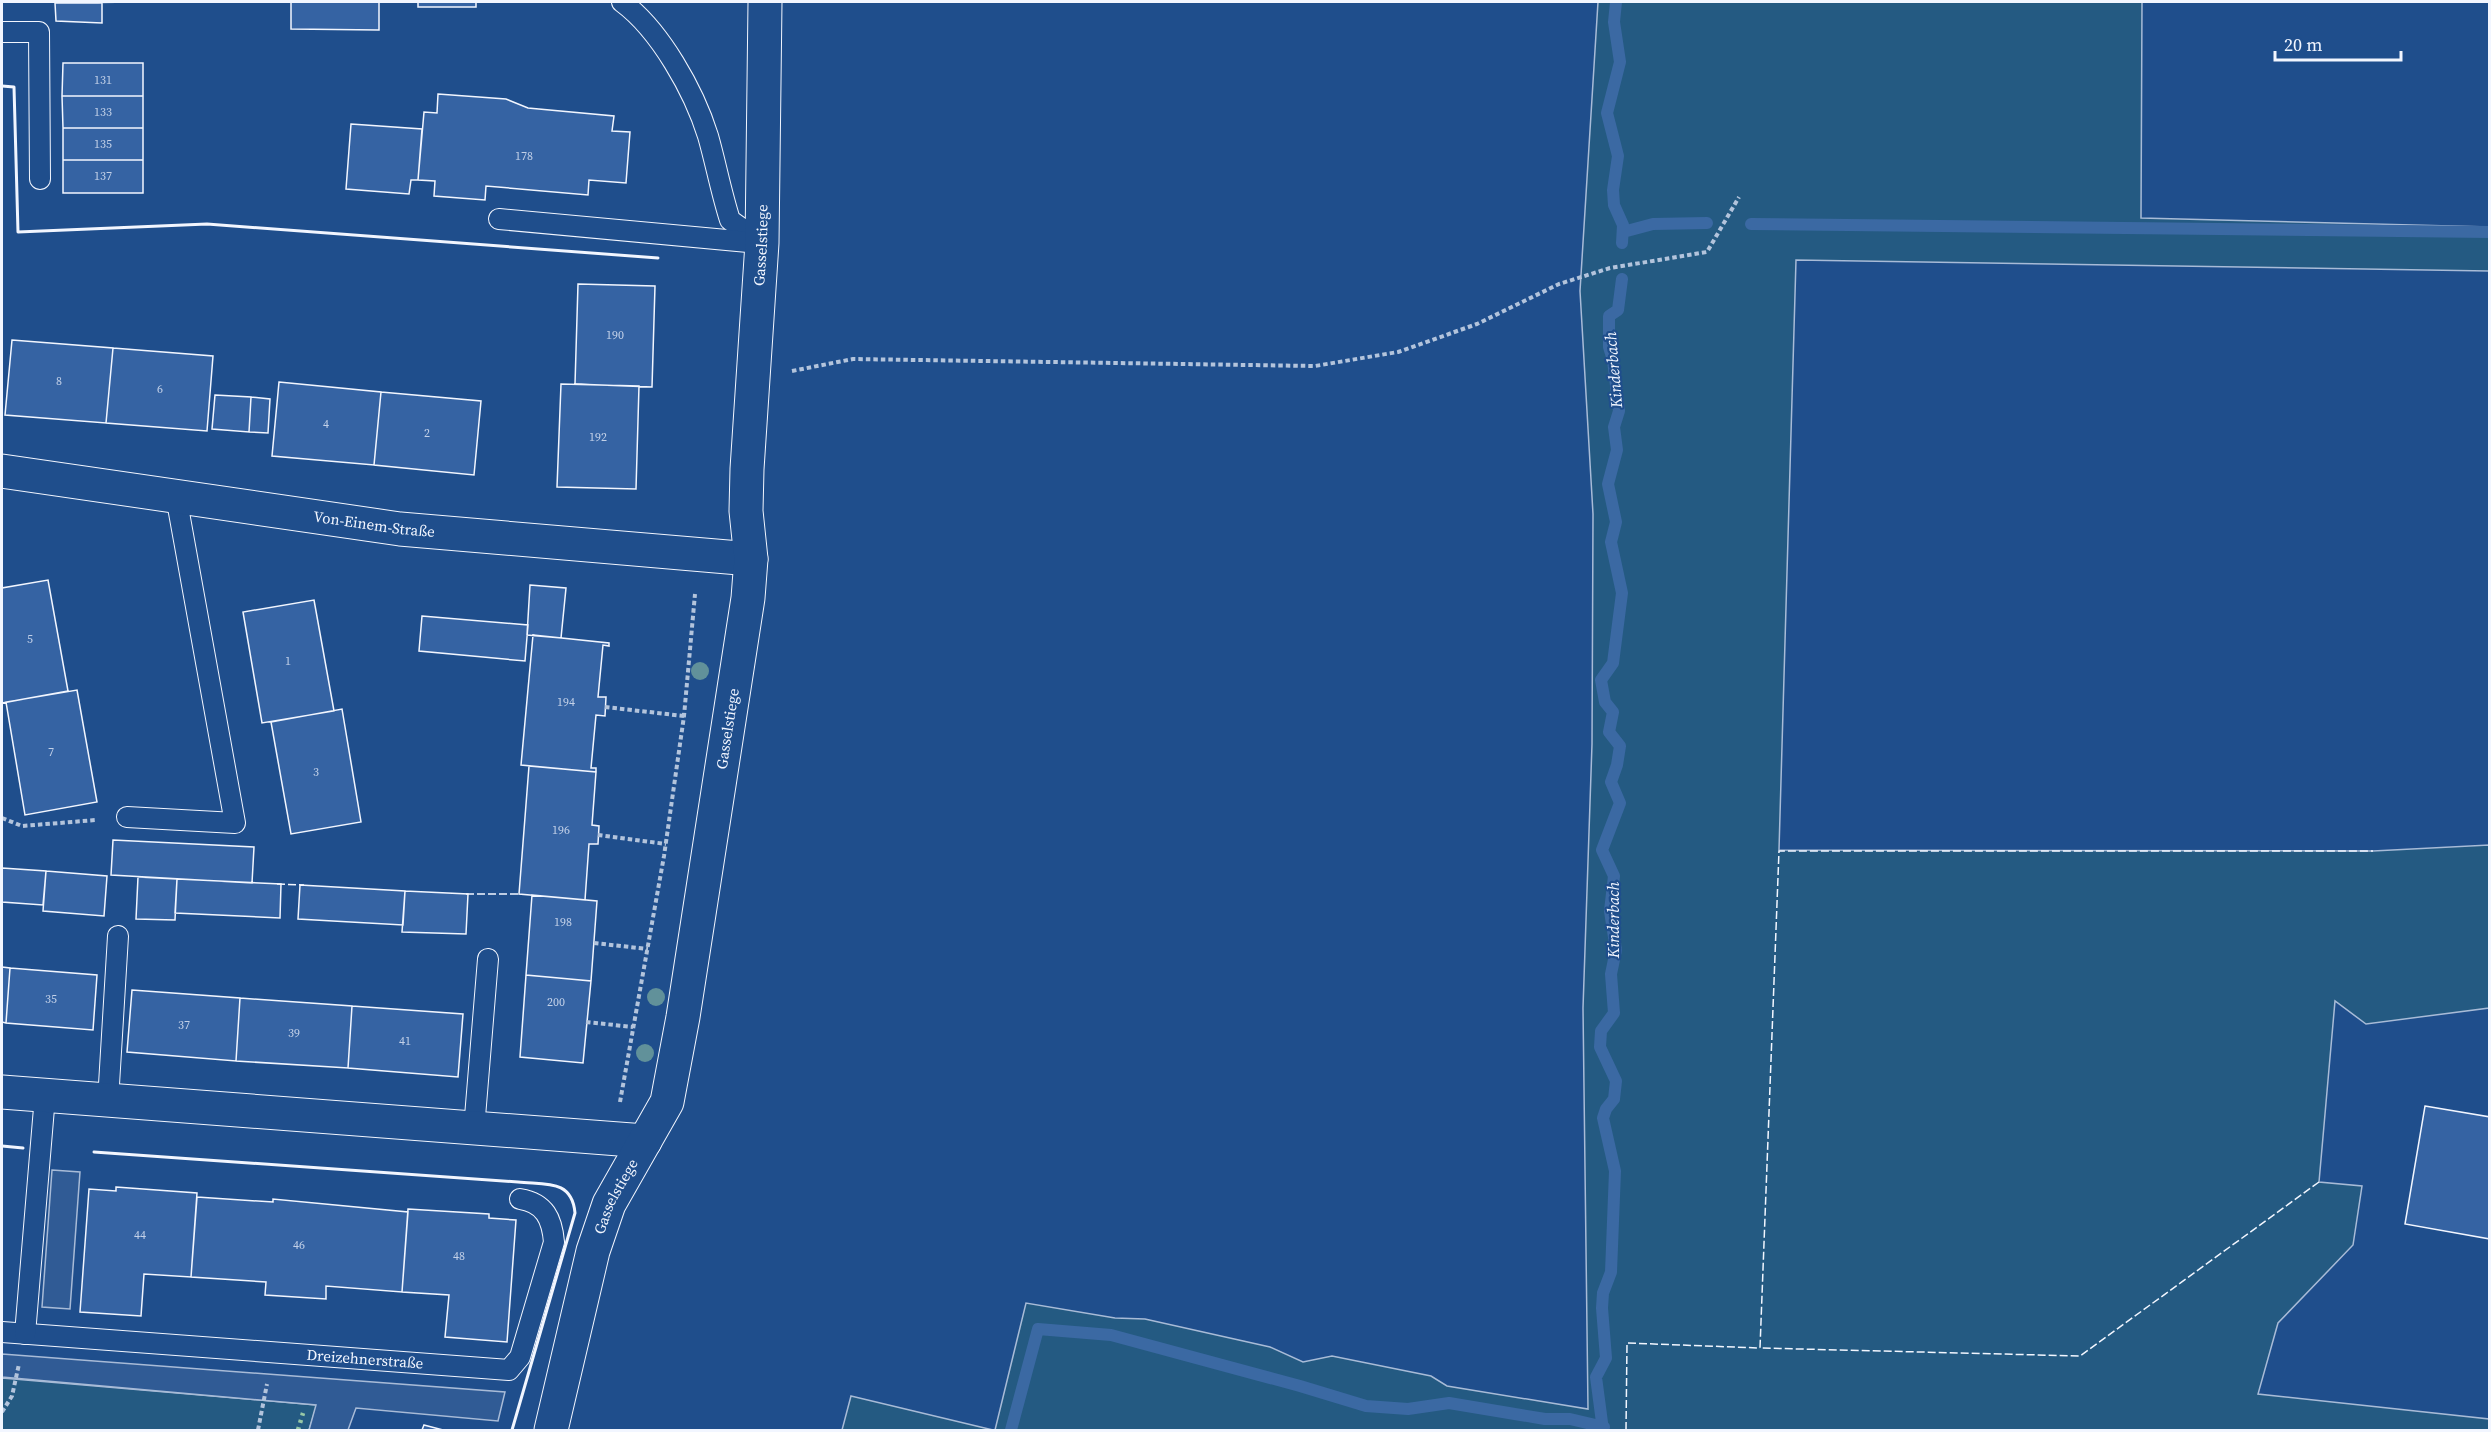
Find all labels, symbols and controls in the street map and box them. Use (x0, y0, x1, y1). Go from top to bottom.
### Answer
scale bar (2275, 24, 2401, 62)
text: 20 m (2284, 32, 2322, 57)
house number: 131 (94, 72, 112, 88)
house number: 133 (94, 104, 112, 120)
house number: 135 (94, 136, 112, 152)
house number: 178 (515, 148, 533, 164)
house number: 137 (94, 168, 112, 184)
street label: Gasselstiege (748, 204, 772, 287)
house number: 190 (606, 327, 624, 343)
water label: Kinderbach (1599, 331, 1627, 410)
house number: 8 (56, 373, 62, 389)
house number: 6 (157, 381, 163, 397)
house number: 4 (323, 416, 329, 432)
house number: 2 (424, 425, 430, 441)
house number: 192 (589, 429, 607, 445)
street label: Von-Einem-Straße (312, 506, 436, 542)
house number: 5 (27, 631, 33, 647)
house number: 1 (285, 653, 291, 669)
street label: Gasselstiege (711, 686, 744, 771)
house number: 194 (557, 694, 575, 710)
house number: 7 (48, 744, 54, 760)
house number: 3 (313, 764, 319, 780)
house number: 196 (552, 822, 570, 838)
water label: Kinderbach (1602, 881, 1624, 959)
house number: 198 (554, 914, 572, 930)
house number: 35 (45, 991, 57, 1007)
house number: 200 (547, 994, 565, 1010)
house number: 37 (178, 1017, 190, 1033)
house number: 39 (288, 1025, 300, 1041)
house number: 41 (399, 1033, 411, 1049)
street label: Gasselstiege (588, 1154, 643, 1237)
house number: 44 (134, 1227, 146, 1243)
house number: 46 (293, 1237, 305, 1253)
house number: 48 (453, 1248, 465, 1264)
street label: Dreizehnerstraße (306, 1344, 425, 1374)

